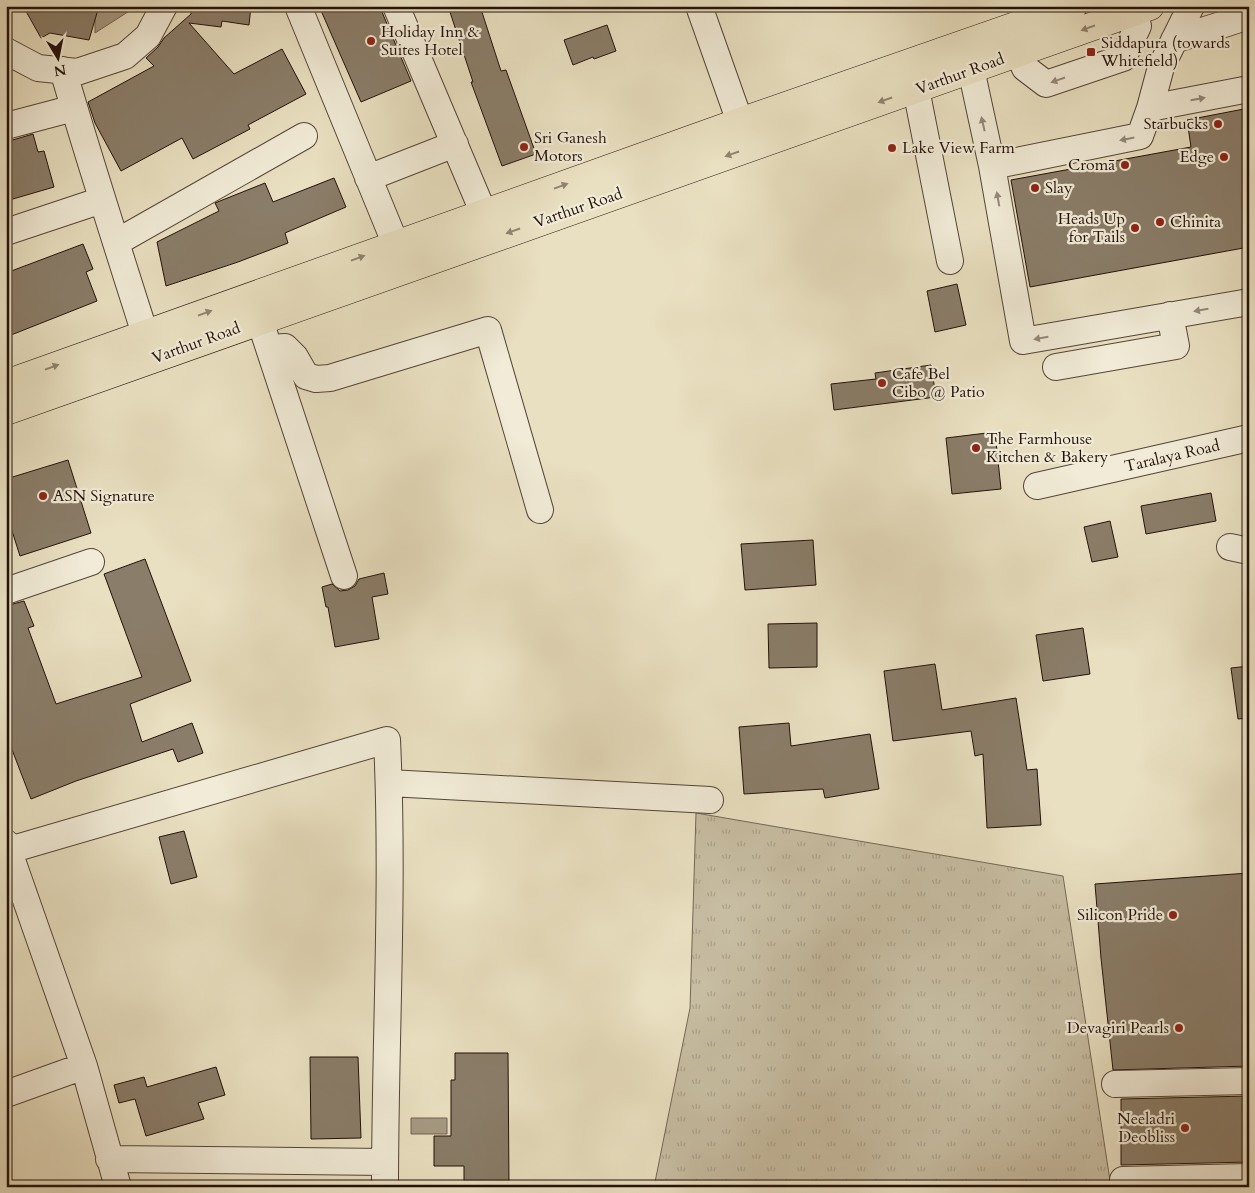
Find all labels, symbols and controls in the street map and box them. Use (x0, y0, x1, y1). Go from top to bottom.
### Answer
place label: Holiday Inn & Suites Hotel (381, 21, 480, 61)
one-way arrow (1080, 24, 1095, 32)
north arrow (32, 32, 82, 82)
place label: Siddapura (towards Whitefield) (1100, 32, 1230, 72)
marker: Holiday Inn & Suites Hotel (365, 35, 377, 47)
marker: Siddapura (towards Whitefield) (1085, 46, 1097, 58)
street label: Varthur Road (913, 48, 1008, 100)
text: N (53, 60, 68, 81)
one-way arrow (1050, 76, 1065, 84)
one-way arrow (1190, 94, 1206, 102)
one-way arrow (878, 97, 893, 104)
place label: Starbucks (1144, 113, 1208, 135)
one-way arrow (979, 116, 987, 131)
marker: Starbucks (1212, 118, 1224, 130)
place label: Sri Ganesh Motors (534, 127, 607, 167)
one-way arrow (1119, 135, 1135, 143)
place label: Lake View Farm (902, 137, 1015, 159)
marker: Sri Ganesh Motors (518, 141, 530, 153)
marker: Lake View Farm (886, 142, 898, 154)
place label: Edge (1179, 146, 1214, 168)
one-way arrow (724, 150, 739, 158)
marker: Edge (1218, 151, 1230, 163)
place label: Cromā (1068, 154, 1115, 176)
marker: Cromā (1119, 159, 1131, 171)
place label: Slay (1045, 177, 1073, 199)
street label: Varthur Road (531, 182, 626, 233)
one-way arrow (554, 182, 569, 190)
marker: Slay (1029, 182, 1041, 194)
one-way arrow (994, 191, 1002, 207)
place label: Heads Up for Tails (1058, 208, 1125, 248)
place label: Chinita (1170, 211, 1221, 233)
marker: Chinita (1154, 216, 1166, 228)
marker: Heads Up for Tails (1129, 222, 1141, 234)
one-way arrow (505, 228, 520, 235)
one-way arrow (351, 254, 366, 261)
one-way arrow (1192, 307, 1208, 315)
one-way arrow (198, 309, 213, 316)
street label: Varthur Road (149, 317, 244, 369)
one-way arrow (1032, 335, 1048, 343)
one-way arrow (45, 363, 60, 371)
place label: Cafe Bel Cibo @ Patio (892, 363, 985, 403)
marker: Cafe Bel Cibo @ Patio (876, 377, 888, 389)
place label: The Farmhouse Kitchen & Bakery (986, 428, 1109, 468)
street label: Taralaya Road (1122, 434, 1222, 478)
marker: The Farmhouse Kitchen & Bakery (970, 442, 982, 454)
place label: ASN Signature (53, 485, 155, 507)
marker: ASN Signature (37, 490, 49, 502)
place label: Silicon Pride (1077, 904, 1163, 926)
marker: Silicon Pride (1167, 909, 1179, 921)
place label: Devagiri Pearls (1067, 1017, 1169, 1039)
marker: Devagiri Pearls (1173, 1022, 1185, 1034)
place label: Neeladri Deobliss (1117, 1108, 1176, 1148)
marker: Neeladri Deobliss (1179, 1122, 1191, 1134)

